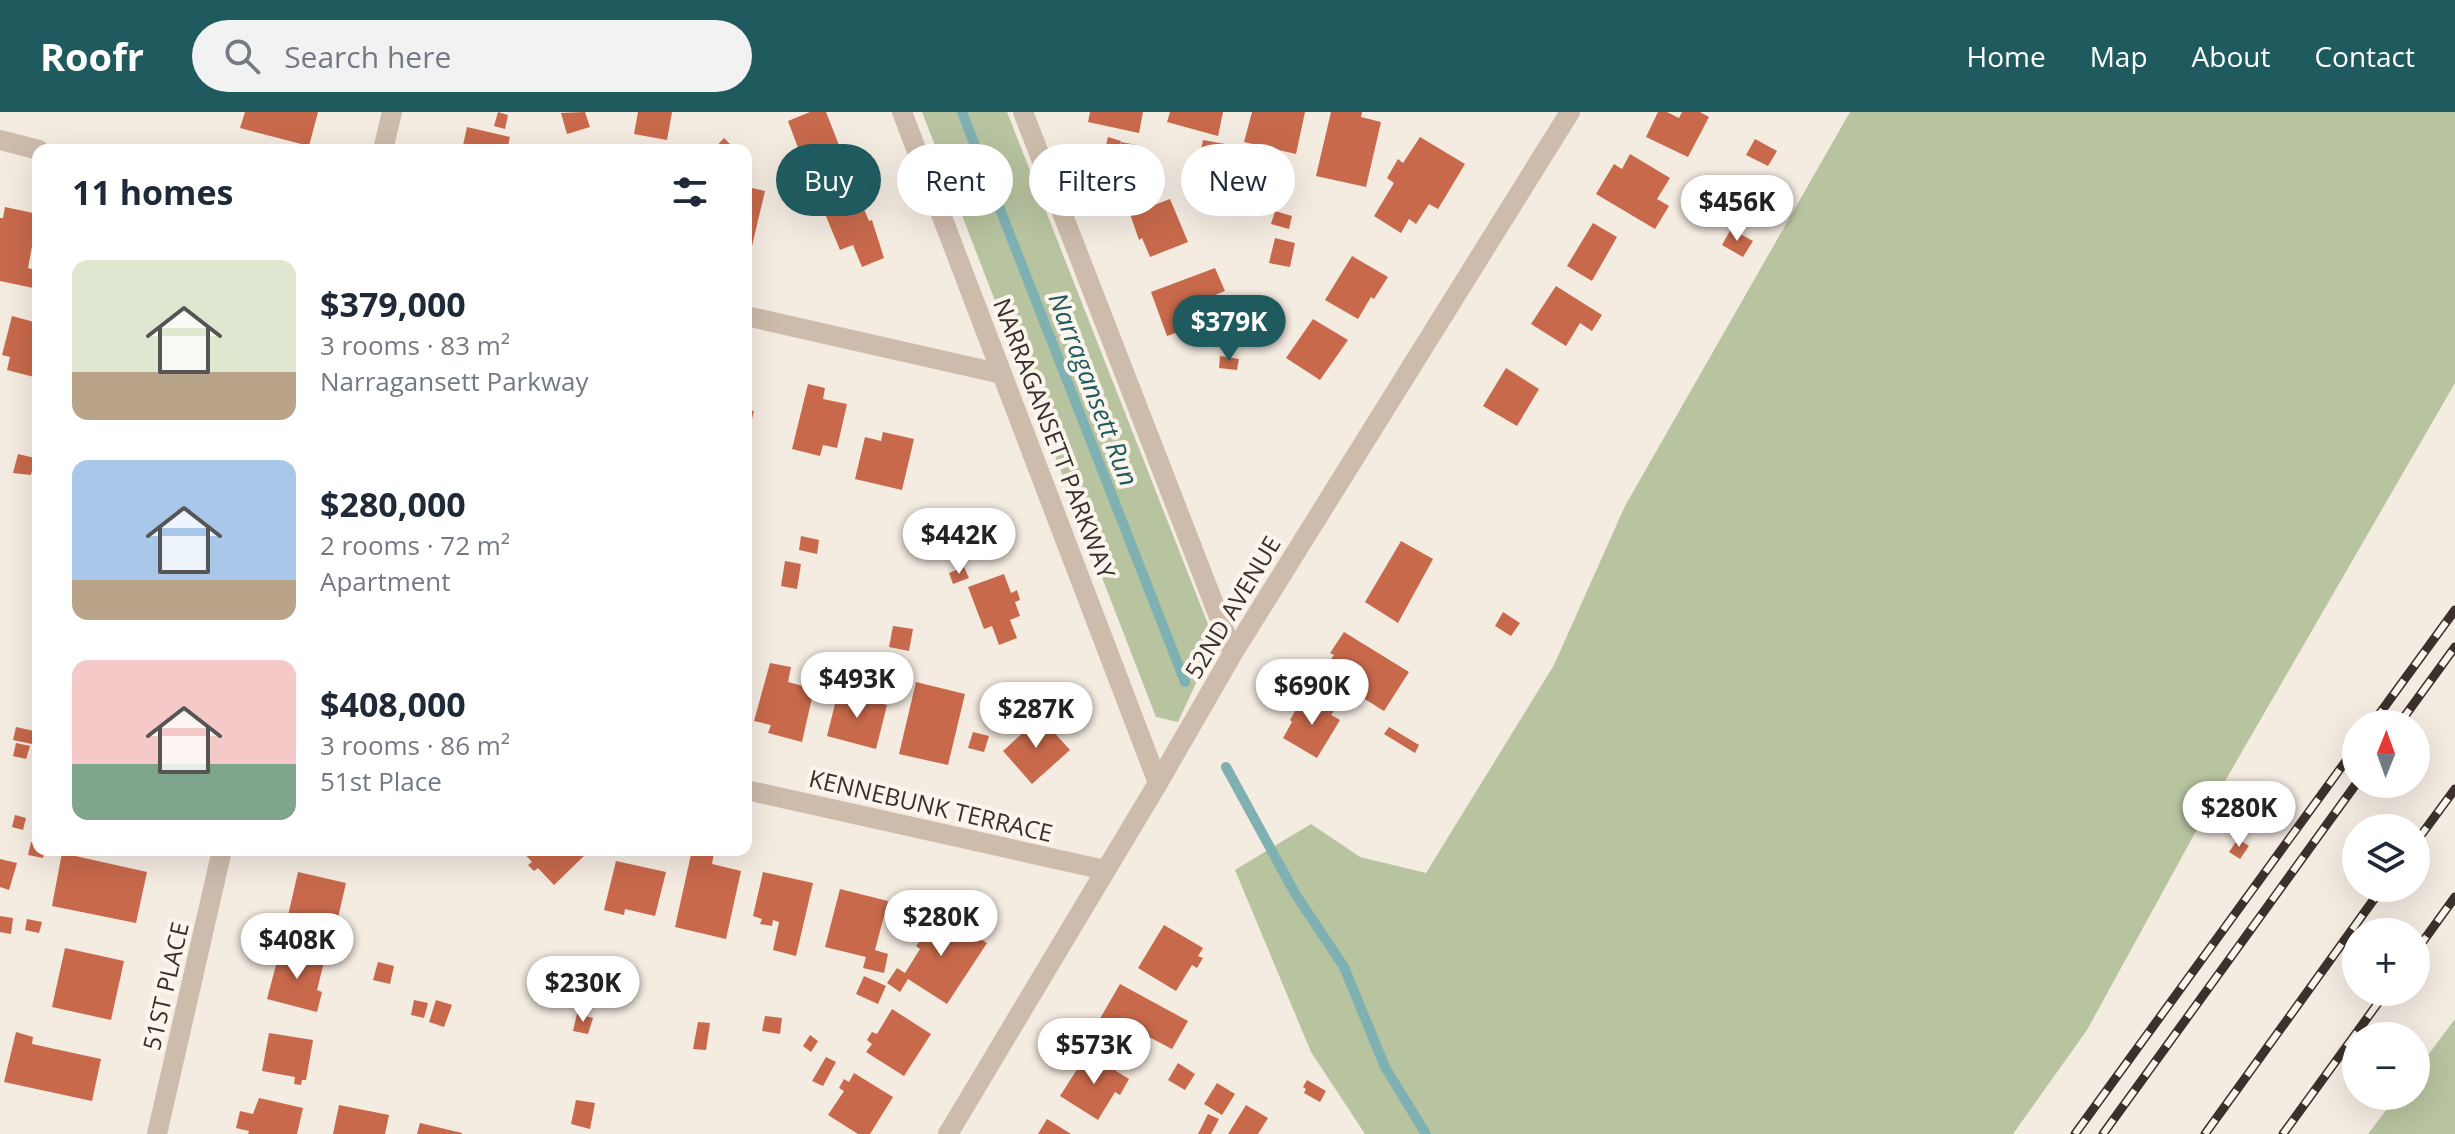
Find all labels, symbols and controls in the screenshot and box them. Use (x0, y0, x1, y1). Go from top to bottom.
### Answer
search box (192, 20, 752, 92)
text: Roofr (40, 30, 144, 82)
icon: search (220, 34, 264, 78)
text: Search here (284, 36, 451, 77)
text: Home (1967, 37, 2046, 75)
text: Map (2090, 37, 2148, 75)
text: About (2192, 37, 2270, 75)
text: Contact (2314, 37, 2415, 75)
chip: Buy (776, 144, 881, 216)
chip: Rent (897, 144, 1013, 216)
chip: Filters (1029, 144, 1165, 216)
chip: New (1181, 144, 1295, 216)
text: 11 homes (72, 169, 233, 215)
icon: filters (668, 170, 712, 214)
pin: $456K (1681, 175, 1793, 243)
text: $456K (1699, 183, 1775, 219)
text: $379,000 (320, 281, 466, 327)
water label: Narragansett Run (1041, 287, 1147, 491)
icon: home (136, 292, 232, 388)
street label: NARRAGANSETT PARKWAY (986, 293, 1124, 583)
pin: $379K (1173, 295, 1285, 363)
text: $379K (1191, 303, 1267, 339)
text: 3 rooms · 83 m² (320, 327, 510, 363)
text: Narragansett Parkway (320, 363, 589, 399)
text: $280,000 (320, 481, 466, 527)
icon: home (136, 492, 232, 588)
pin: $442K (903, 508, 1015, 576)
text: $442K (921, 516, 997, 552)
text: 2 rooms · 72 m² (320, 527, 510, 563)
street label: 52ND AVENUE (1176, 530, 1288, 684)
text: Apartment (320, 563, 451, 599)
pin: $493K (801, 652, 913, 720)
pin: $690K (1256, 659, 1368, 727)
text: $493K (819, 660, 895, 696)
text: $690K (1274, 667, 1350, 703)
text: $408,000 (320, 681, 466, 727)
pin: $287K (980, 682, 1092, 750)
text: $287K (998, 690, 1074, 726)
icon: home (136, 692, 232, 788)
north arrow (2342, 710, 2430, 798)
map controls (2342, 710, 2430, 1110)
text: 3 rooms · 86 m² (320, 727, 510, 763)
street label: KENNEBUNK TERRACE (806, 761, 1056, 849)
text: 51st Place (320, 763, 442, 799)
pin: $280K (2183, 781, 2295, 849)
text: $280K (2201, 789, 2277, 825)
button: layers (2342, 814, 2430, 902)
pin: $280K (885, 890, 997, 958)
text: $280K (903, 898, 979, 934)
pin: $408K (241, 913, 353, 981)
button: + (2342, 918, 2430, 1006)
street label: 51ST PLACE (134, 919, 196, 1053)
text: $408K (259, 921, 335, 957)
pin: $230K (527, 956, 639, 1024)
text: $230K (545, 964, 621, 1000)
pin: $573K (1038, 1018, 1150, 1086)
button: − (2342, 1022, 2430, 1110)
text: $573K (1056, 1026, 1132, 1062)

